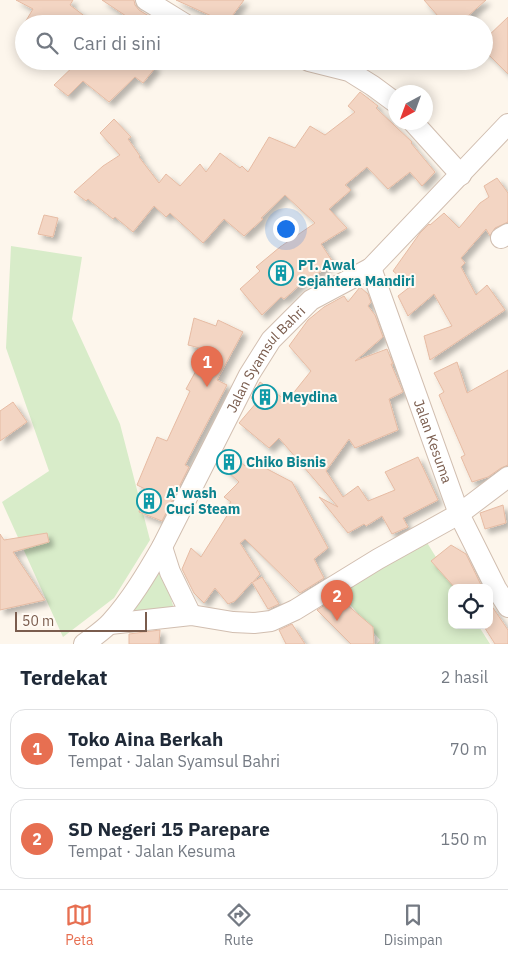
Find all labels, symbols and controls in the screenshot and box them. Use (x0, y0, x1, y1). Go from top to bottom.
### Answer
search box (15, 15, 493, 70)
icon: search (33, 29, 61, 57)
text: Cari di sini (73, 31, 161, 55)
north arrow (388, 85, 433, 130)
your location (273, 216, 299, 242)
place label: PT. Awal Sejahtera Mandiri (298, 256, 415, 290)
building icon: PT. Awal Sejahtera Mandiri (268, 260, 294, 286)
street label: Jalan Syamsul Bahri (222, 302, 309, 416)
pin: 1 (191, 346, 223, 387)
building icon: Meydina (252, 384, 278, 410)
place label: Meydina (282, 388, 337, 406)
street label: Jalan Kesuma (410, 397, 456, 486)
building icon: Chiko Bisnis (216, 449, 242, 475)
place label: Chiko Bisnis (246, 453, 326, 471)
place label: A' wash Cuci Steam (166, 484, 240, 518)
building icon: A' wash Cuci Steam (136, 488, 162, 514)
pin: 2 (321, 580, 353, 621)
map controls (448, 584, 493, 629)
button: locate (448, 584, 493, 629)
scale bar (15, 609, 148, 632)
text: 50 m (22, 612, 54, 630)
text: Terdekat (20, 663, 108, 691)
text: 2 hasil (441, 667, 488, 687)
text: Toko Aina Berkah (68, 727, 223, 751)
text: 1 (32, 739, 42, 759)
text: 70 m (450, 739, 487, 759)
text: Tempat · Jalan Syamsul Bahri (68, 751, 280, 771)
text: SD Negeri 15 Parepare (68, 817, 270, 841)
text: 2 (32, 829, 42, 849)
text: 150 m (440, 829, 487, 849)
text: Tempat · Jalan Kesuma (68, 841, 235, 861)
tab: Peta (65, 901, 93, 949)
tab: Rute (224, 901, 253, 949)
tab: Disimpan (384, 901, 443, 949)

